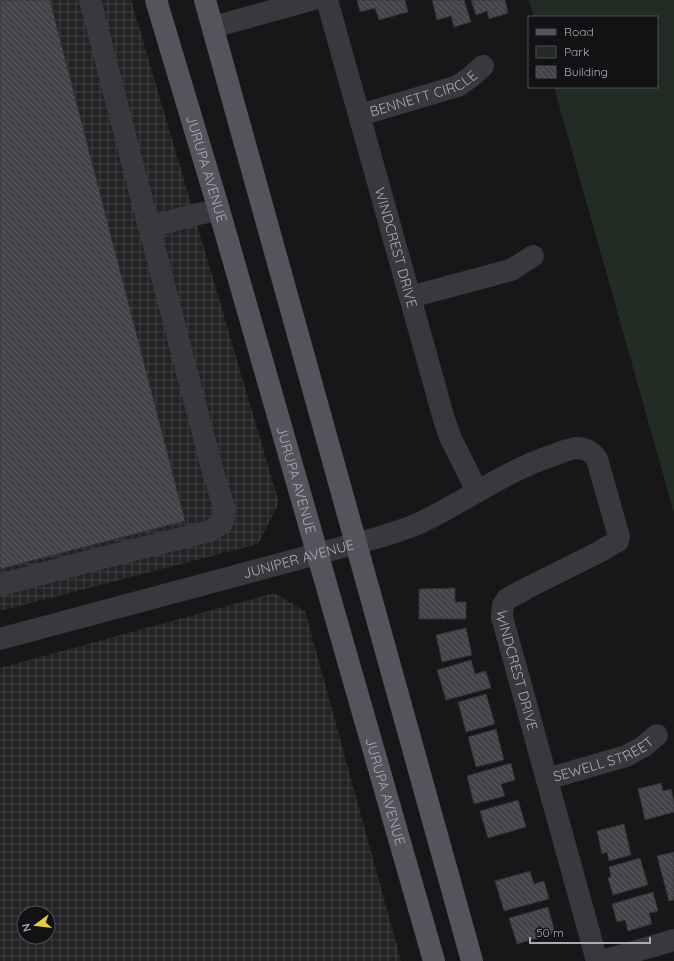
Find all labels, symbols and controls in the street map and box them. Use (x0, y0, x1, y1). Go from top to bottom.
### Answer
legend (528, 16, 658, 88)
text: Road (564, 24, 594, 39)
text: Park (564, 44, 589, 59)
text: Building (564, 64, 608, 79)
street label: BENNETT CIRCLE (367, 67, 481, 121)
street label: JURUPA AVENUE (182, 113, 231, 224)
street label: WINDCREST DRIVE (371, 185, 422, 310)
street label: JURUPA AVENUE (272, 424, 320, 536)
street label: JUNIPER AVENUE (241, 535, 356, 582)
street label: WINDCREST DRIVE (492, 609, 542, 732)
street label: SEWELL STREET (551, 733, 658, 786)
street label: JURUPA AVENUE (361, 735, 409, 847)
north arrow (16, 905, 56, 945)
scale bar (530, 919, 650, 945)
text: N (19, 922, 34, 933)
text: 50 m (536, 925, 564, 940)

